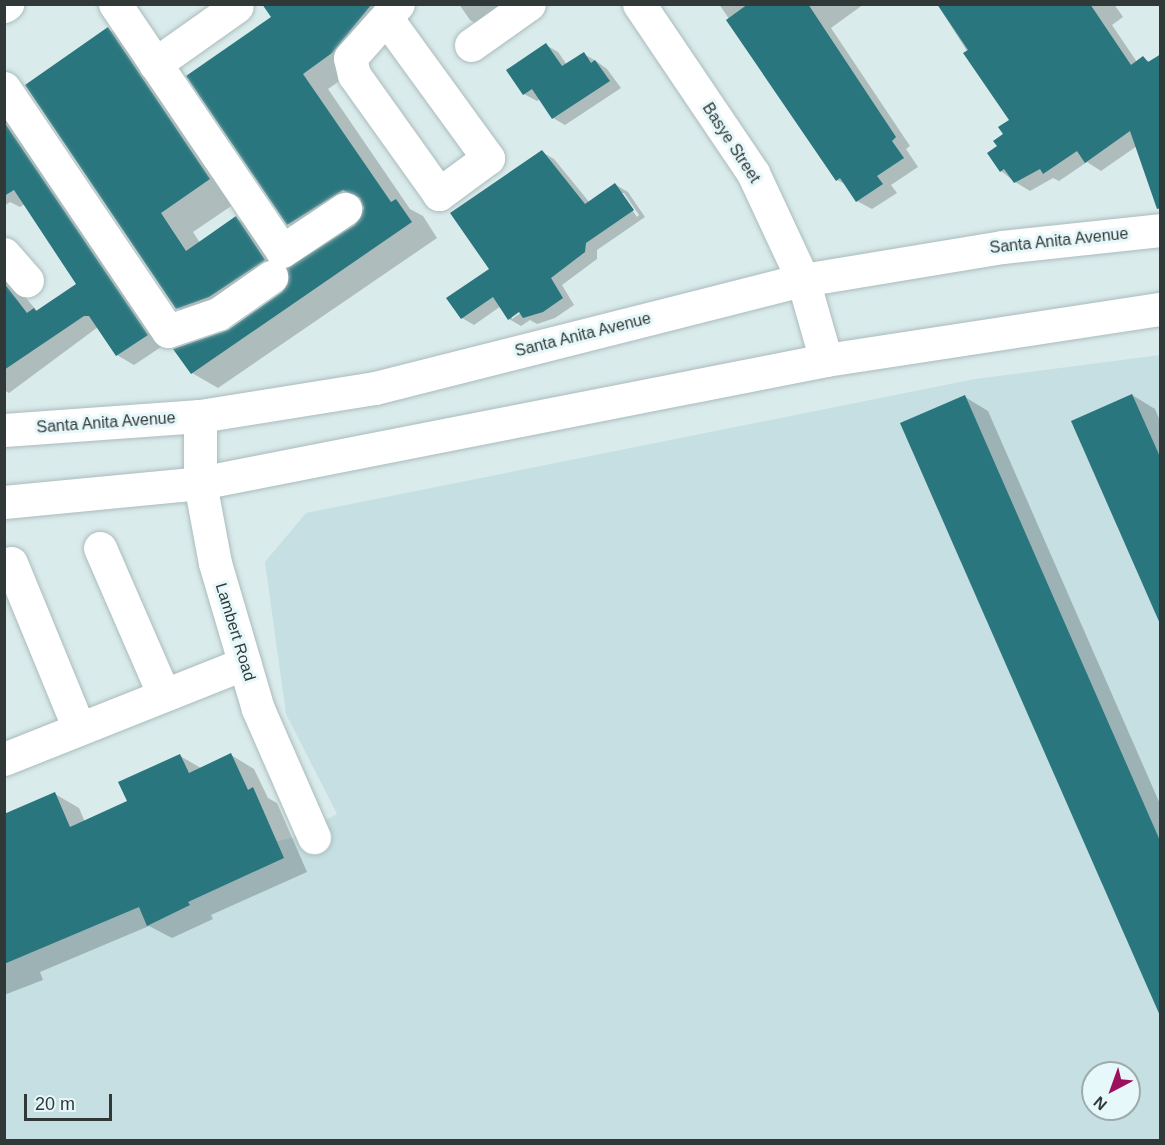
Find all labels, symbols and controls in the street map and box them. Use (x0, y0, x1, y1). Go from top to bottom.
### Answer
street label: Basye Street (698, 99, 764, 187)
street label: Santa Anita Avenue (988, 224, 1130, 258)
street label: Santa Anita Avenue (512, 309, 654, 361)
street label: Santa Anita Avenue (35, 409, 177, 437)
street label: Lambert Road (211, 581, 259, 683)
north arrow (1081, 1061, 1141, 1121)
scale bar (27, 1082, 116, 1120)
text: N (1090, 1093, 1110, 1114)
text: 20 m (35, 1094, 75, 1114)

